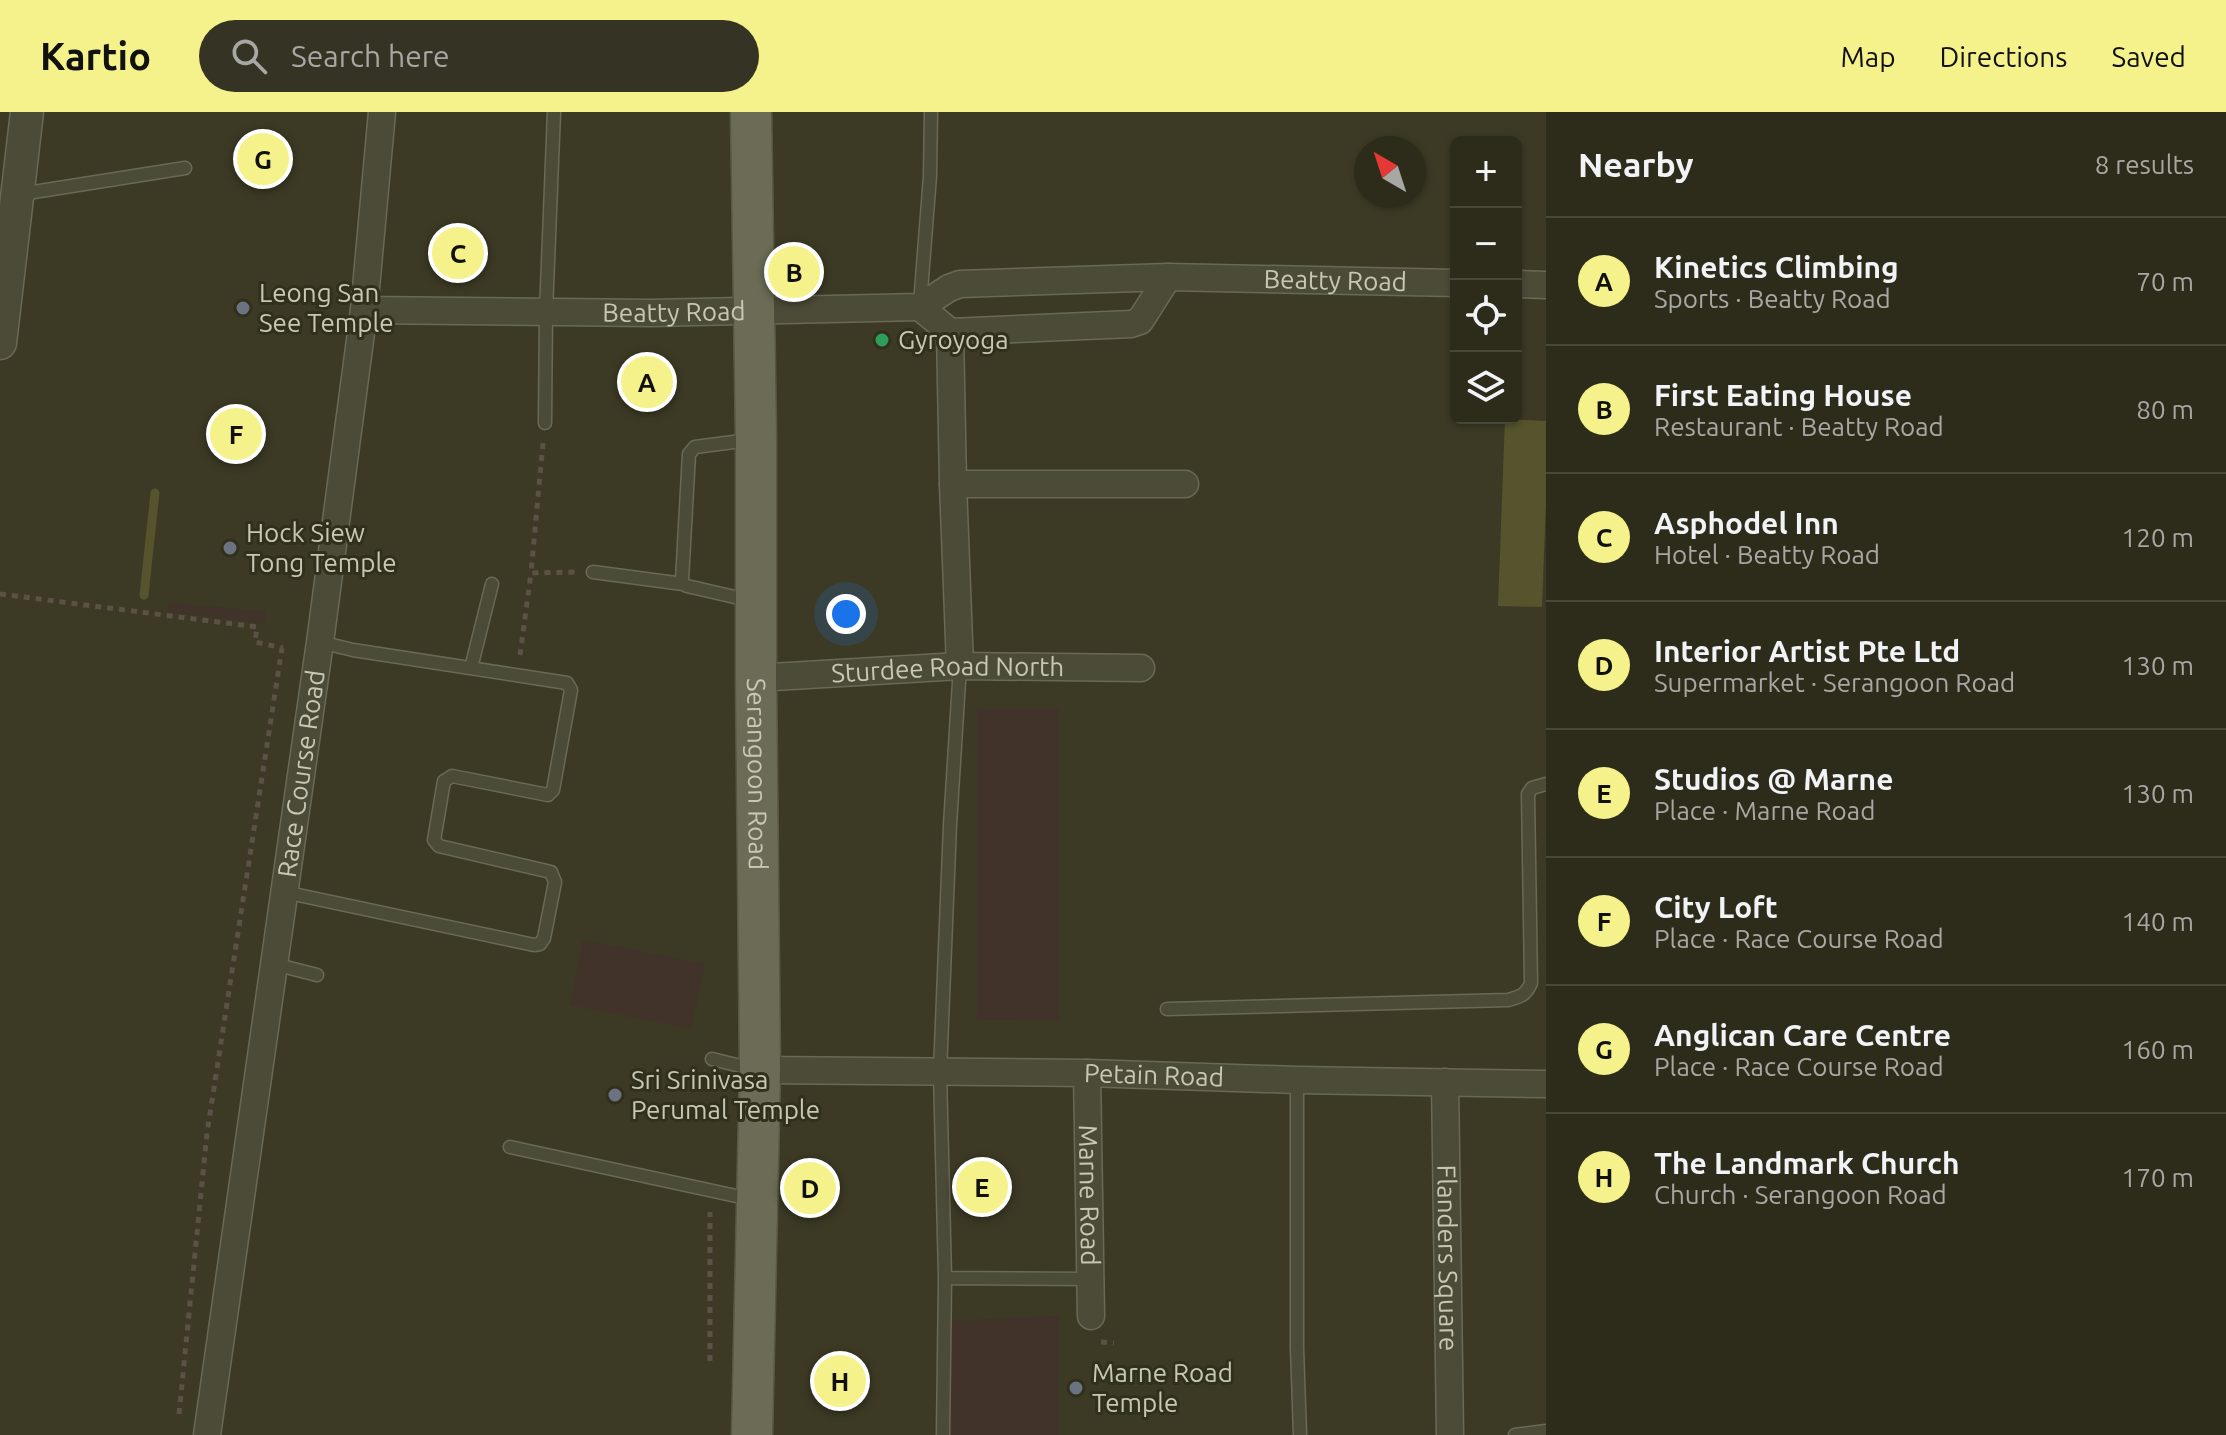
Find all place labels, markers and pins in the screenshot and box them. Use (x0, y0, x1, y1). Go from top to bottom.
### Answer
pin: G (237, 129, 289, 189)
pin: C (432, 223, 484, 283)
pin: B (768, 242, 820, 302)
place label: Leong San See Temple (259, 278, 394, 337)
marker: Leong San See Temple (234, 299, 252, 317)
place label: Gyroyoga (898, 325, 1009, 354)
marker: Gyroyoga (873, 331, 891, 349)
pin: A (621, 352, 673, 412)
pin: F (210, 404, 262, 464)
place label: Hock Siew Tong Temple (246, 518, 397, 577)
marker: Hock Siew Tong Temple (221, 539, 239, 557)
place label: Sri Srinivasa Perumal Temple (631, 1065, 820, 1124)
marker: Sri Srinivasa Perumal Temple (606, 1086, 624, 1104)
pin: E (956, 1157, 1008, 1217)
pin: D (784, 1158, 836, 1218)
pin: H (814, 1351, 866, 1411)
place label: Marne Road Temple (1092, 1358, 1233, 1417)
marker: Marne Road Temple (1067, 1379, 1085, 1397)

